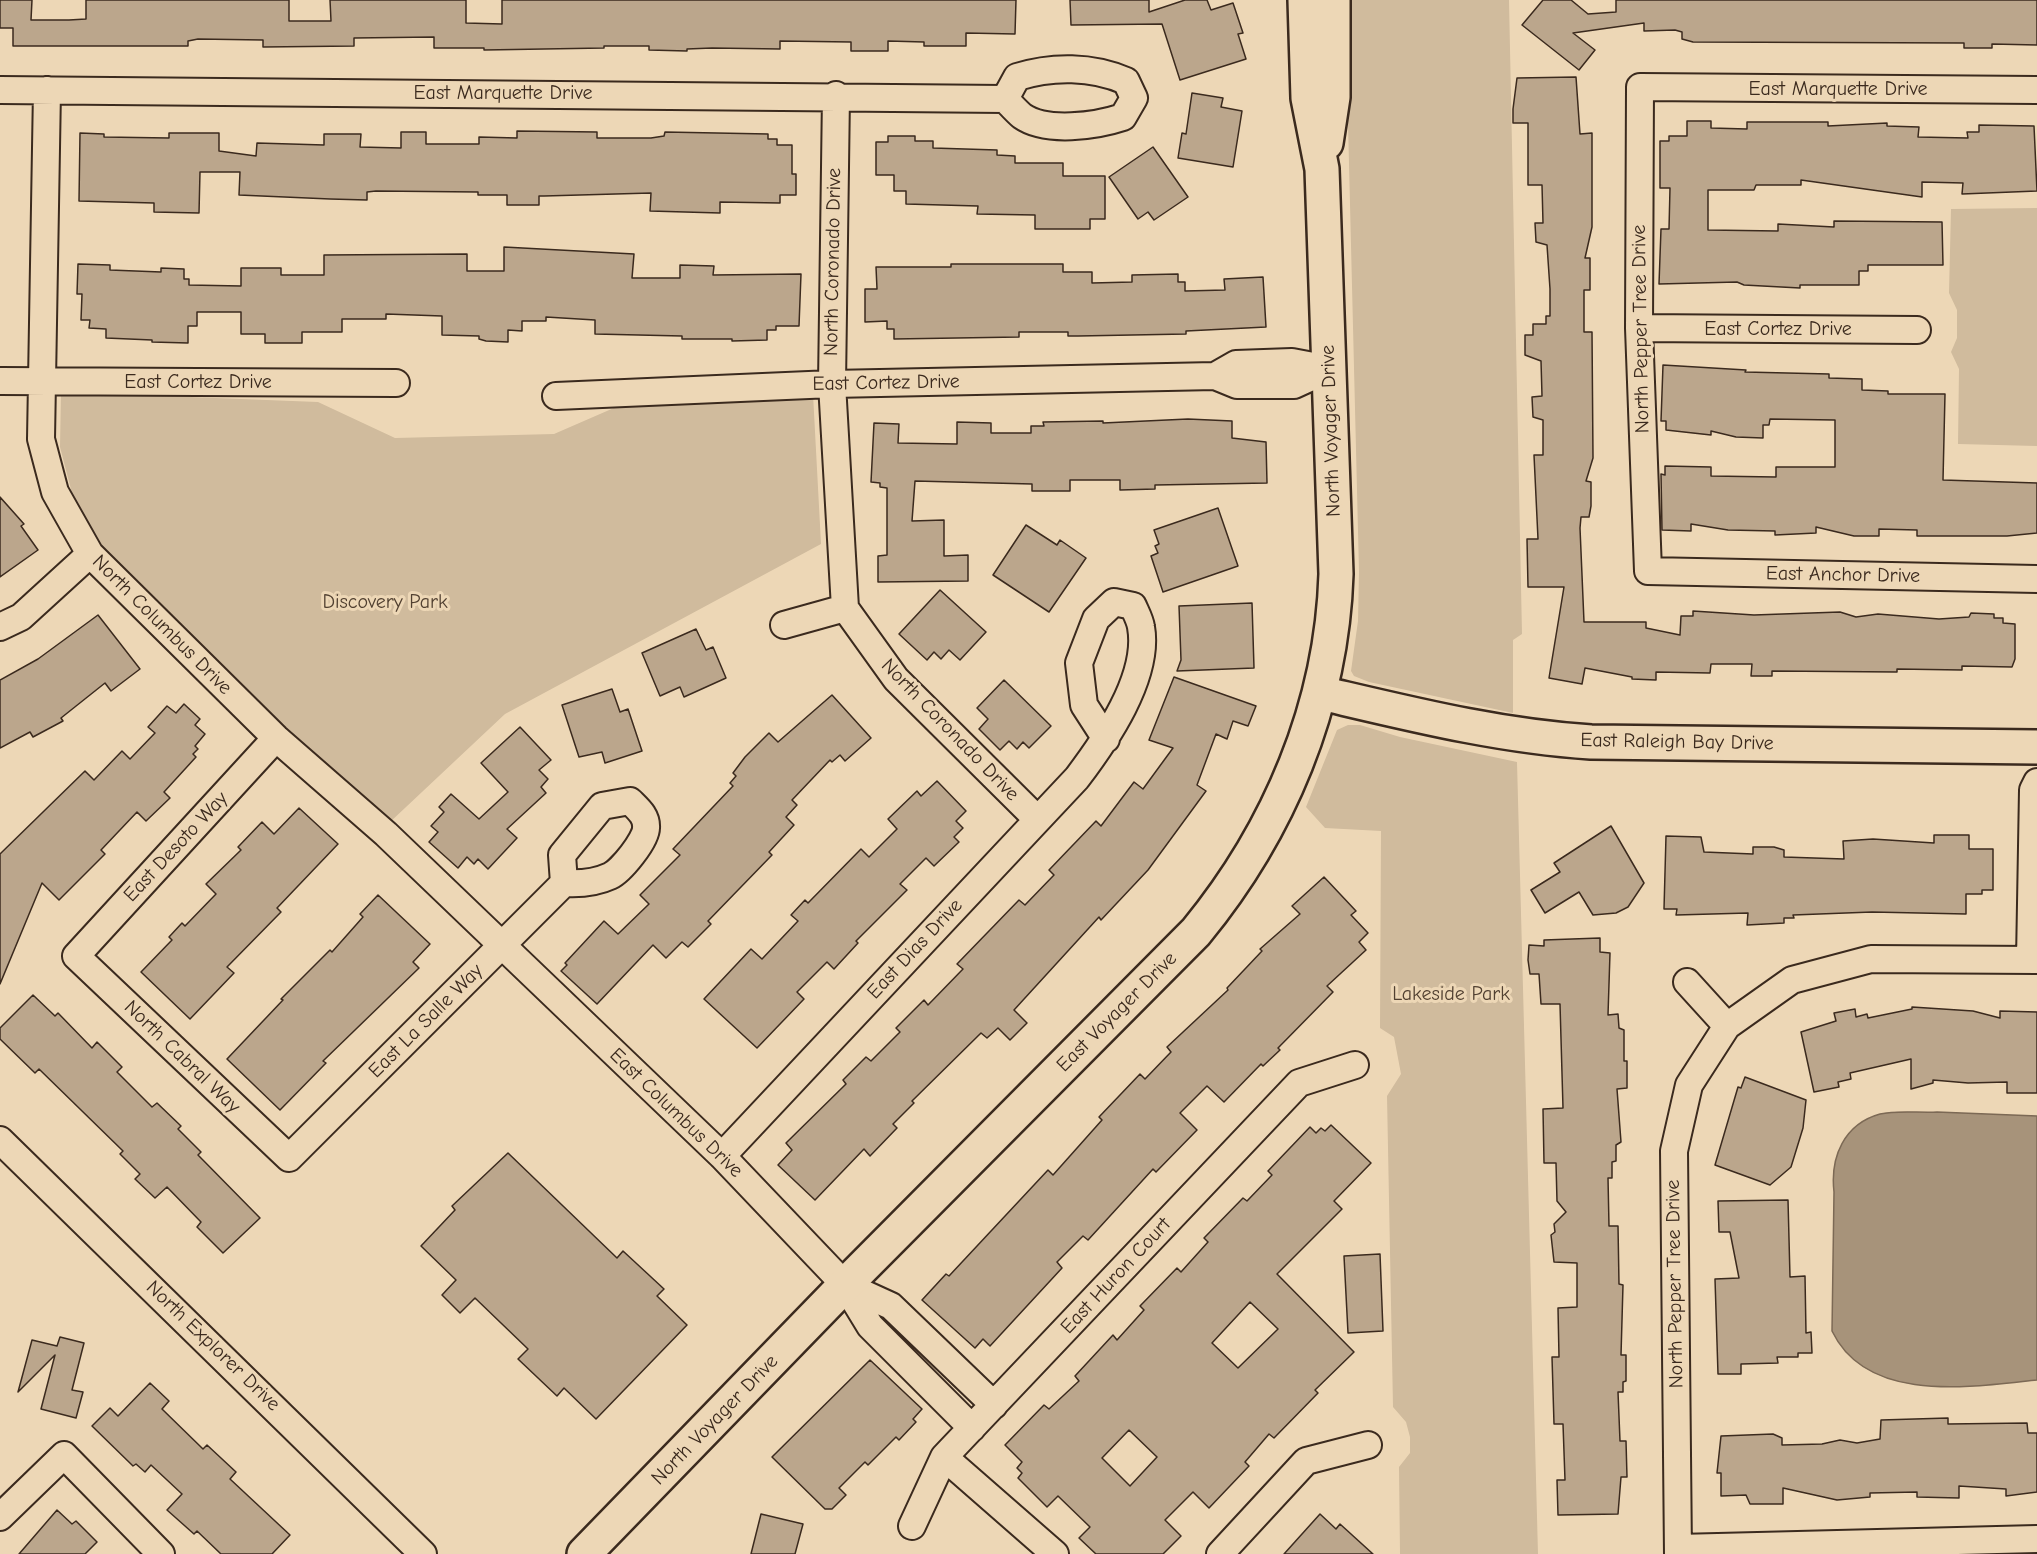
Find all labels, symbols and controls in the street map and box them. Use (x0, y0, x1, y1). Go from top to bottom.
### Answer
street label: East Marquette Drive (1749, 77, 1927, 101)
street label: East Marquette Drive (414, 81, 592, 105)
street label: North Coronado Drive (819, 168, 847, 356)
street label: North Pepper Tree Drive (1627, 224, 1655, 434)
street label: East Cortez Drive (1704, 317, 1852, 341)
street label: North Voyager Drive (1316, 345, 1346, 517)
street label: East Cortez Drive (124, 370, 272, 394)
street label: East Cortez Drive (812, 370, 960, 396)
street label: North Columbus Drive (87, 550, 237, 700)
street label: East Anchor Drive (1766, 562, 1920, 588)
park label: Discovery Park (322, 590, 448, 614)
street label: North Coronado Drive (876, 654, 1024, 806)
street label: East Raleigh Bay Drive (1580, 728, 1774, 756)
street label: East Desoto Way (119, 787, 233, 907)
street label: East Dias Drive (862, 894, 968, 1004)
street label: East Voyager Drive (1052, 947, 1182, 1077)
street label: East La Salle Way (364, 959, 488, 1083)
park label: Lakeside Park (1392, 982, 1510, 1006)
street label: North Cabral Way (119, 995, 245, 1119)
street label: East Columbus Drive (604, 1043, 748, 1183)
street label: North Pepper Tree Drive (1661, 1179, 1689, 1389)
street label: East Huron Court (1056, 1213, 1176, 1339)
street label: North Explorer Drive (141, 1276, 285, 1416)
street label: North Voyager Drive (647, 1350, 783, 1490)

